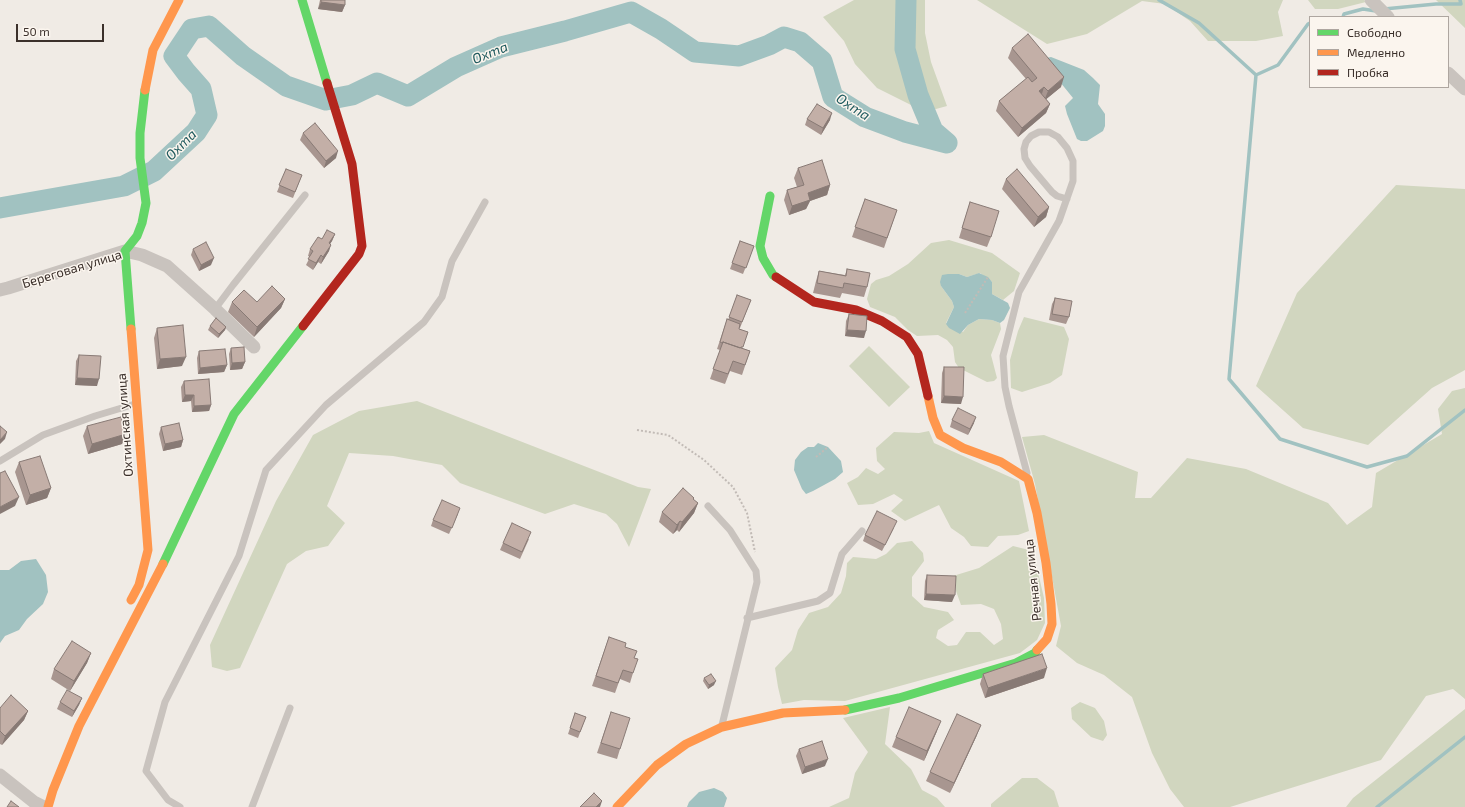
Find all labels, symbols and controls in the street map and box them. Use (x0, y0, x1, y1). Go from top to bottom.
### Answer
scale bar (18, 16, 106, 42)
legend (1309, 16, 1449, 88)
text: 50 m (23, 24, 50, 38)
text: Свободно (1347, 25, 1402, 39)
water label: Охта (470, 38, 510, 68)
text: Медленно (1347, 45, 1405, 59)
text: Пробка (1347, 65, 1389, 79)
water label: Охта (833, 90, 873, 124)
water label: Охта (162, 126, 200, 164)
street label: Береговая улица (20, 246, 124, 292)
street label: Охтинская улица (114, 373, 136, 477)
street label: Речная улица (1021, 538, 1045, 622)

